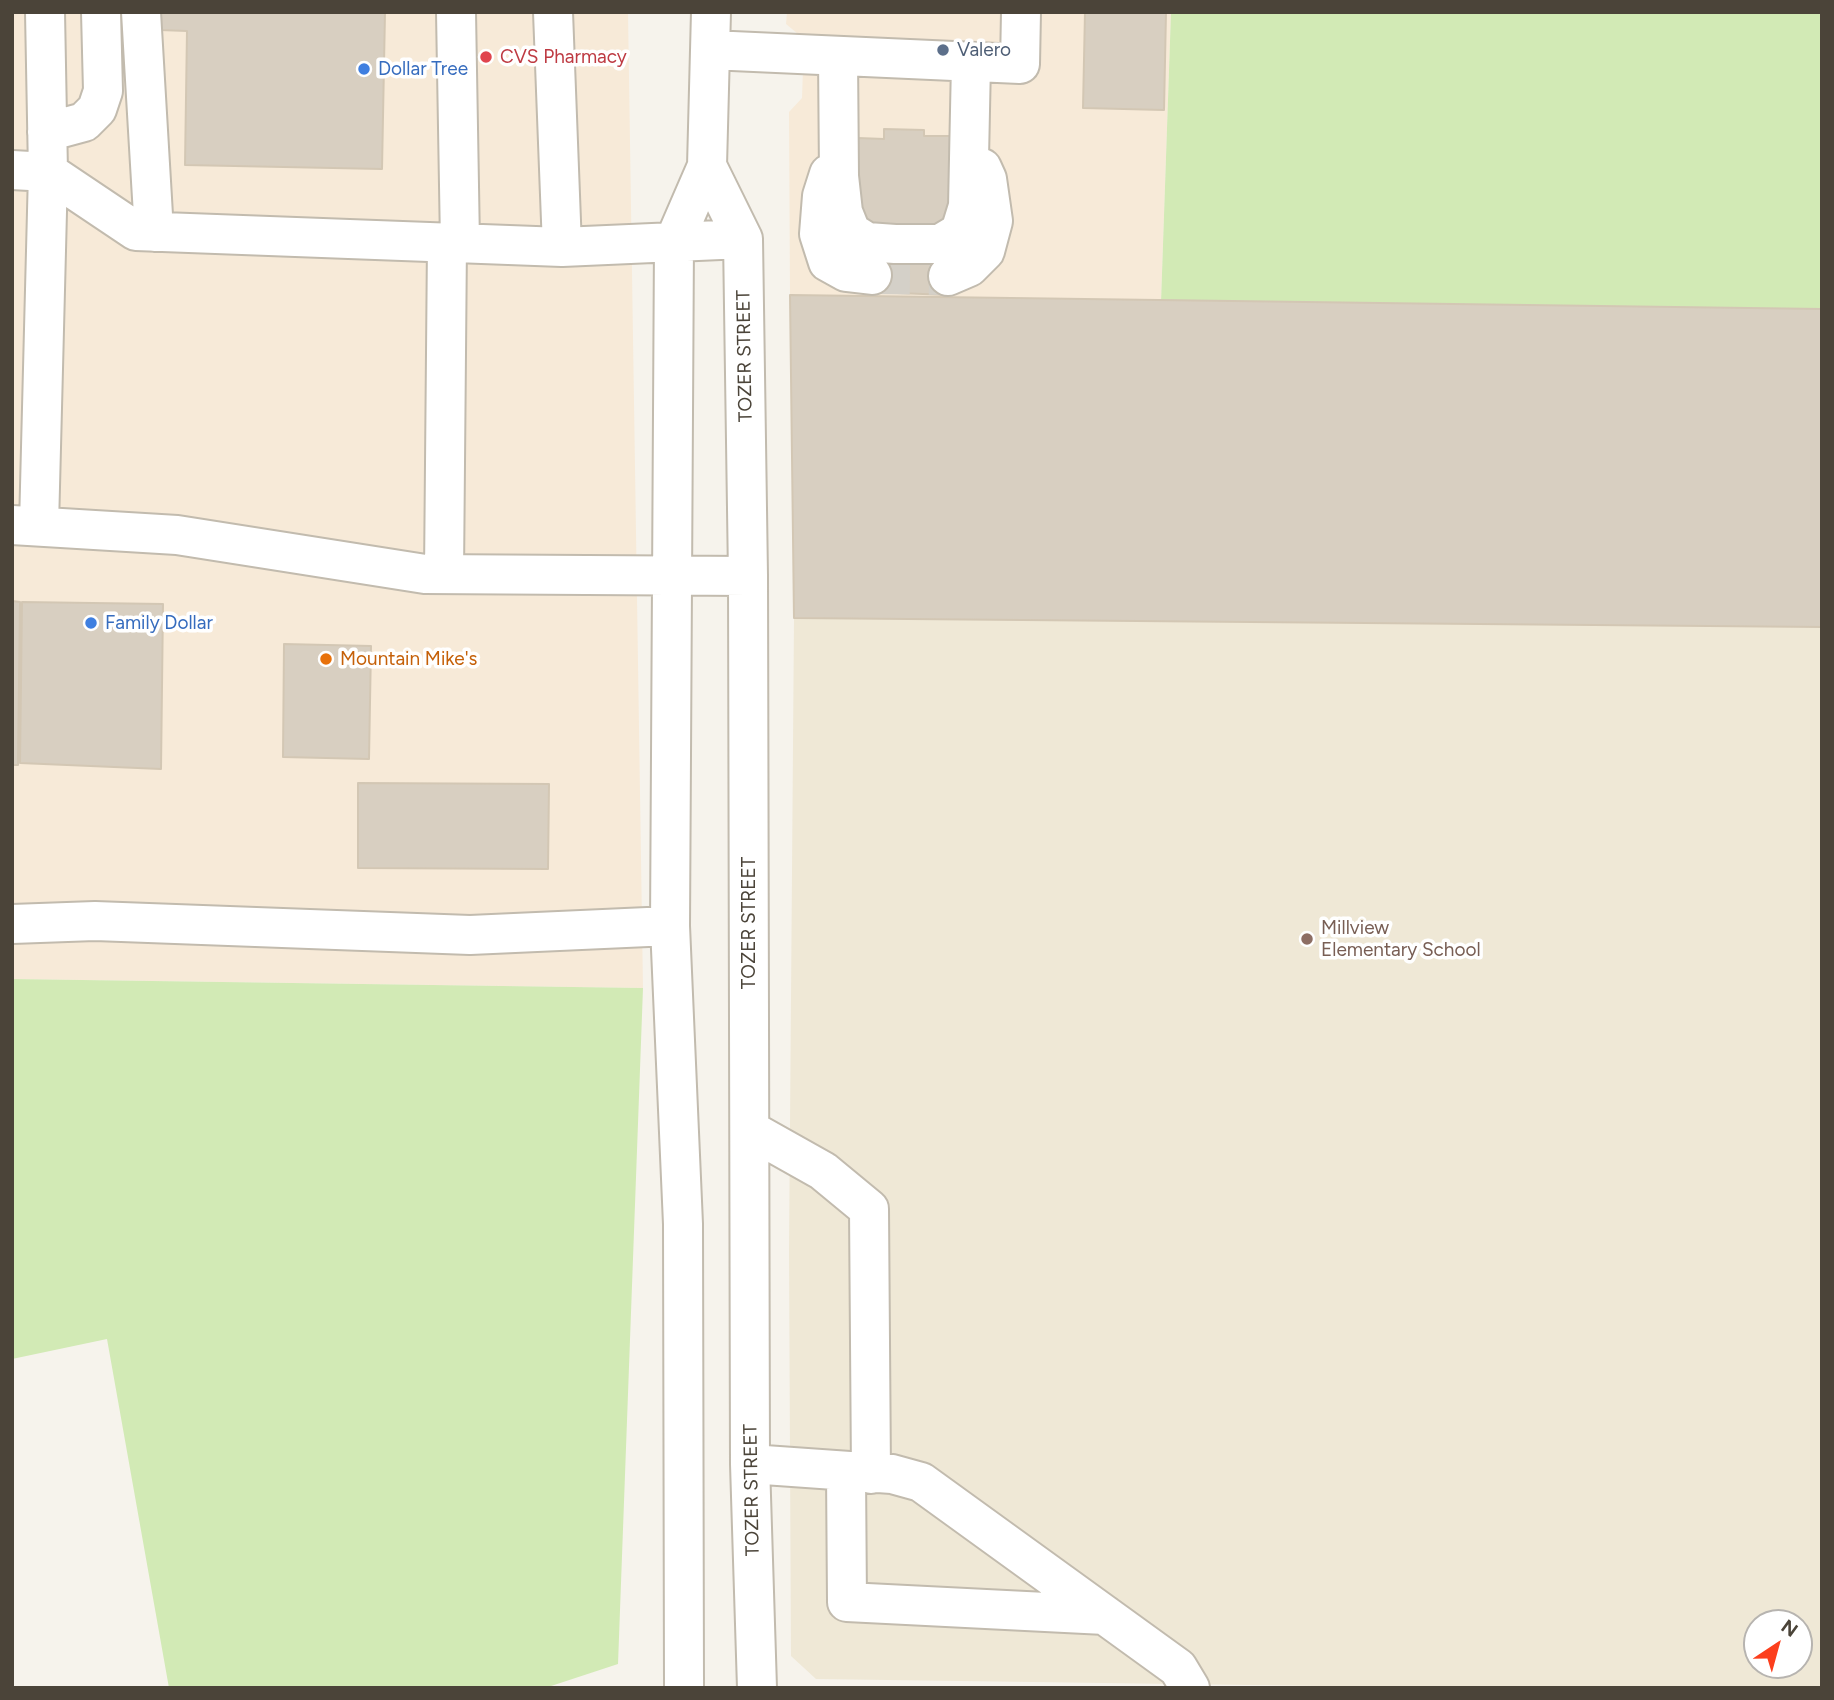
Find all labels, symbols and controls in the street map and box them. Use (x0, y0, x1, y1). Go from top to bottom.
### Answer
place label: Valero (957, 39, 1011, 61)
marker: Valero (935, 42, 951, 58)
place label: CVS Pharmacy (500, 46, 627, 68)
marker: CVS Pharmacy (478, 49, 494, 65)
place label: Dollar Tree (378, 58, 468, 80)
marker: Dollar Tree (356, 61, 372, 77)
street label: TOZER STREET (732, 290, 758, 422)
place label: Family Dollar (105, 612, 213, 634)
marker: Family Dollar (83, 615, 99, 631)
place label: Mountain Mike's (340, 648, 477, 670)
marker: Mountain Mike's (318, 651, 334, 667)
street label: TOZER STREET (738, 857, 760, 989)
place label: Millview Elementary School (1321, 917, 1481, 961)
marker: Millview Elementary School (1299, 931, 1315, 947)
street label: TOZER STREET (739, 1424, 765, 1556)
north arrow (1743, 1609, 1813, 1679)
text: N (1777, 1615, 1802, 1642)

